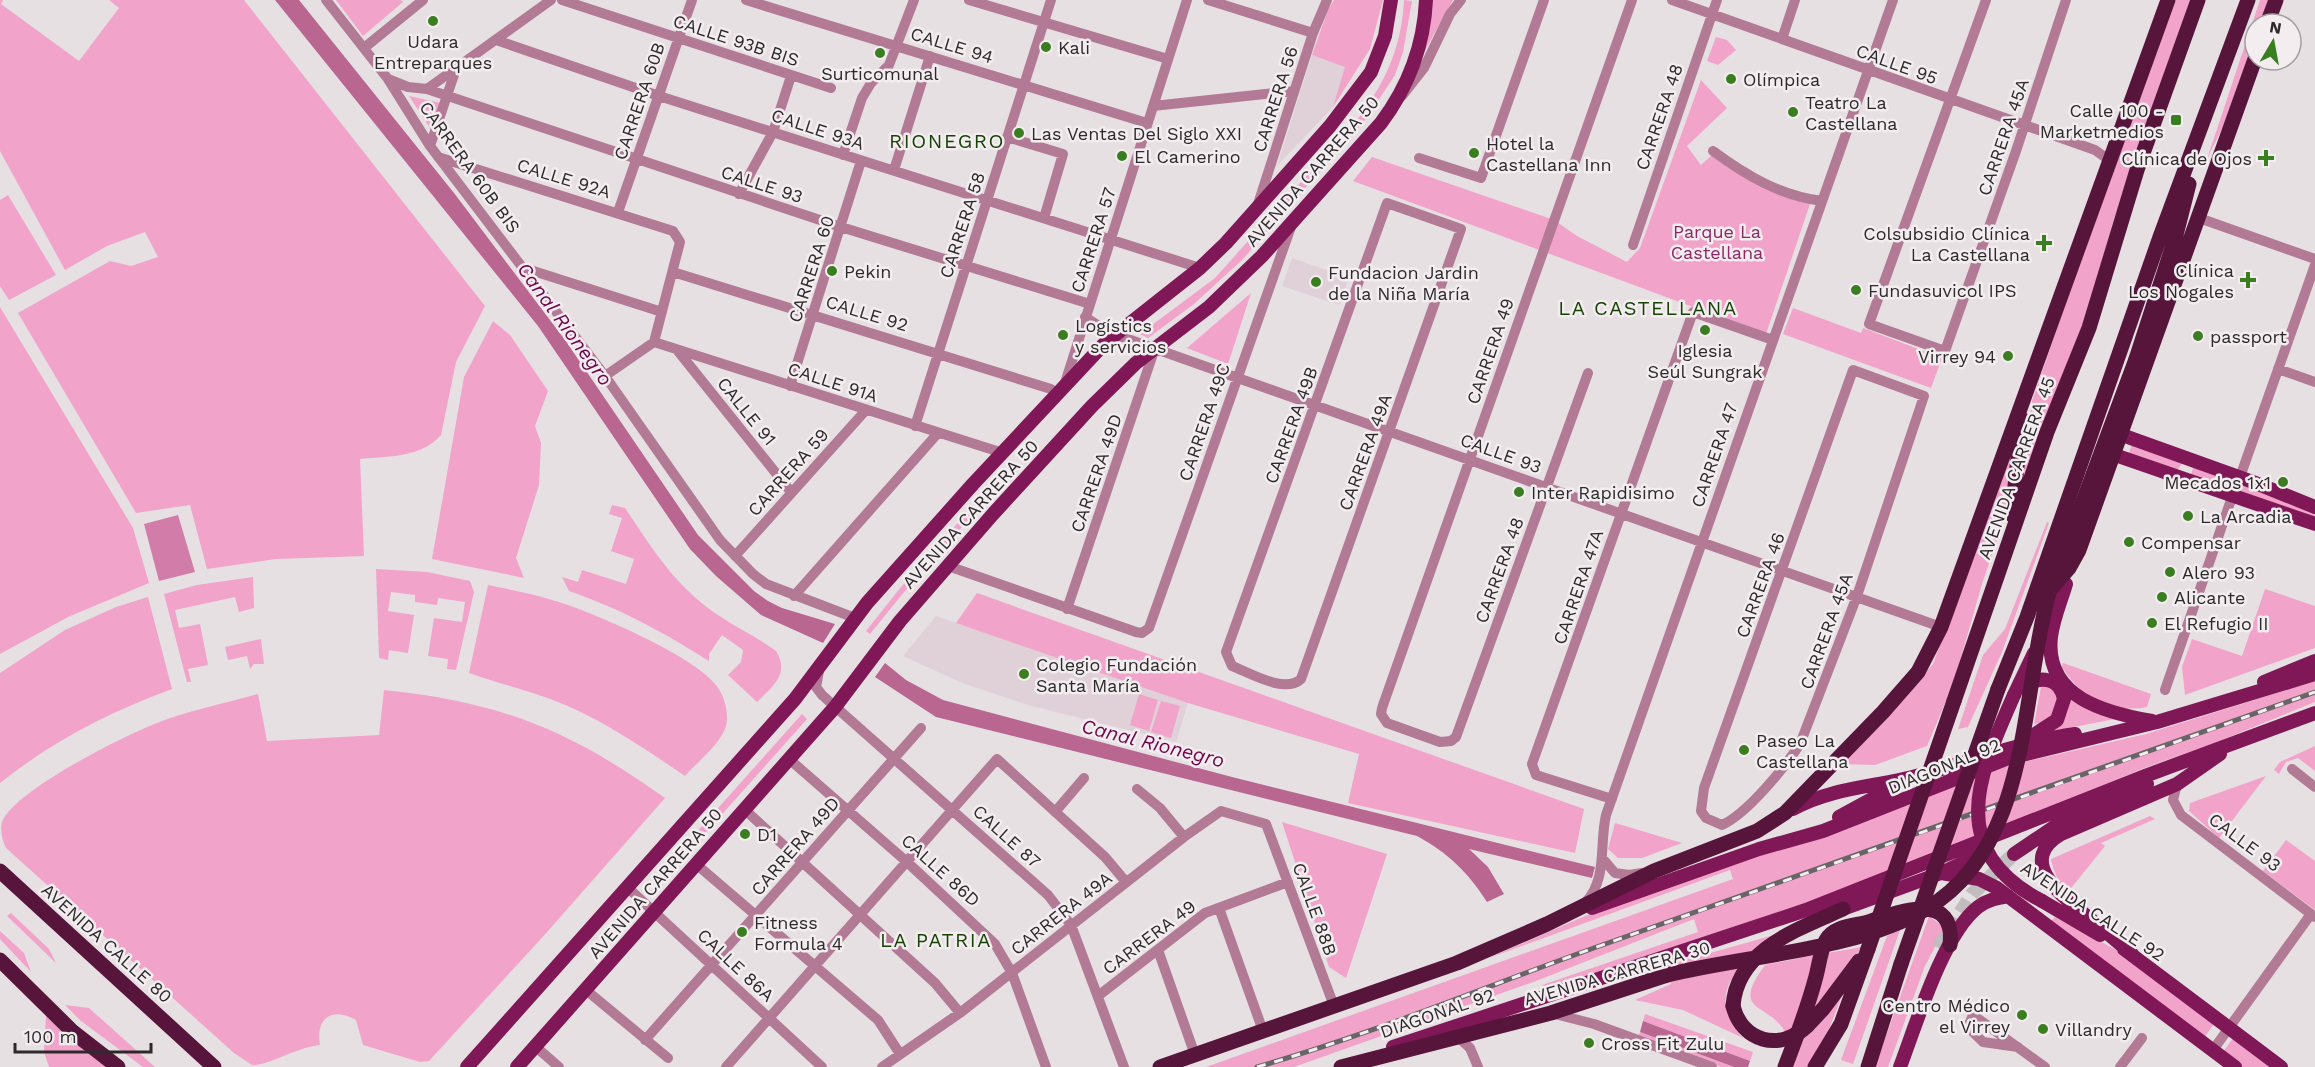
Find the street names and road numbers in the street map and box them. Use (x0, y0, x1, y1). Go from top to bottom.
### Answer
street label: CALLE 93B BIS (670, 10, 802, 70)
street label: CALLE 94 (908, 22, 996, 68)
street label: CARRERA 60B (609, 40, 669, 162)
street label: CALLE 95 (1853, 40, 1941, 88)
street label: CARRERA 56 (1248, 43, 1302, 155)
street label: CARRERA 48 (1631, 61, 1687, 173)
street label: CARRERA 45A (1973, 76, 2033, 198)
street label: AVENIDA CARRERA 50 (1241, 91, 1383, 251)
street label: CARRERA 60B BIS (415, 97, 525, 237)
street label: CALLE 93A (769, 104, 867, 154)
street label: CALLE 92A (515, 154, 613, 202)
street label: CALLE 93 (719, 161, 805, 207)
street label: CARRERA 58 (935, 169, 989, 281)
street label: CARRERA 57 (1066, 185, 1120, 295)
street label: CARRERA 60 (784, 213, 838, 325)
street label: CALLE 92 (823, 291, 911, 335)
street label: CARRERA 49 (1462, 295, 1518, 407)
street label: CALLE 91A (785, 358, 881, 406)
street label: CARRERA 49C (1174, 360, 1234, 484)
street label: CARRERA 49B (1260, 364, 1322, 486)
street label: CALLE 91 (713, 373, 781, 449)
street label: AVENIDA CARRERA 45 (1973, 374, 2059, 562)
street label: CARRERA 49A (1334, 391, 1396, 513)
street label: CARRERA 47 (1686, 400, 1742, 510)
street label: CARRERA 49D (1066, 411, 1126, 535)
street label: CARRERA 59 (743, 424, 833, 520)
street label: CALLE 93 (1458, 429, 1544, 477)
street label: AVENIDA CARRERA 50 (898, 435, 1042, 593)
street label: CARRERA 48 (1470, 514, 1528, 626)
street label: CARRERA 47A (1549, 527, 1608, 647)
street label: CARRERA 46 (1731, 529, 1789, 641)
street label: CARRERA 45A (1795, 570, 1857, 692)
street label: DIAGONAL 92 (1885, 734, 2003, 798)
street label: CARRERA 49D (746, 792, 844, 900)
street label: CALLE 87 (969, 800, 1045, 872)
street label: AVENIDA CARRERA 50 (584, 803, 726, 963)
street label: CALLE 93 (2205, 808, 2285, 876)
street label: CALLE 86D (897, 829, 985, 911)
street label: AVENIDA CALLE 92 (2017, 857, 2169, 965)
street label: CALLE 88B (1288, 860, 1342, 958)
street label: CARRERA 49A (1006, 867, 1116, 959)
street label: AVENIDA CALLE 80 (38, 879, 176, 1007)
street label: CARRERA 49 (1098, 895, 1200, 979)
street label: CALLE 86A (693, 924, 779, 1006)
street label: AVENIDA CARRERA 30 (1521, 936, 1713, 1010)
street label: DIAGONAL 92 (1377, 984, 1497, 1042)

